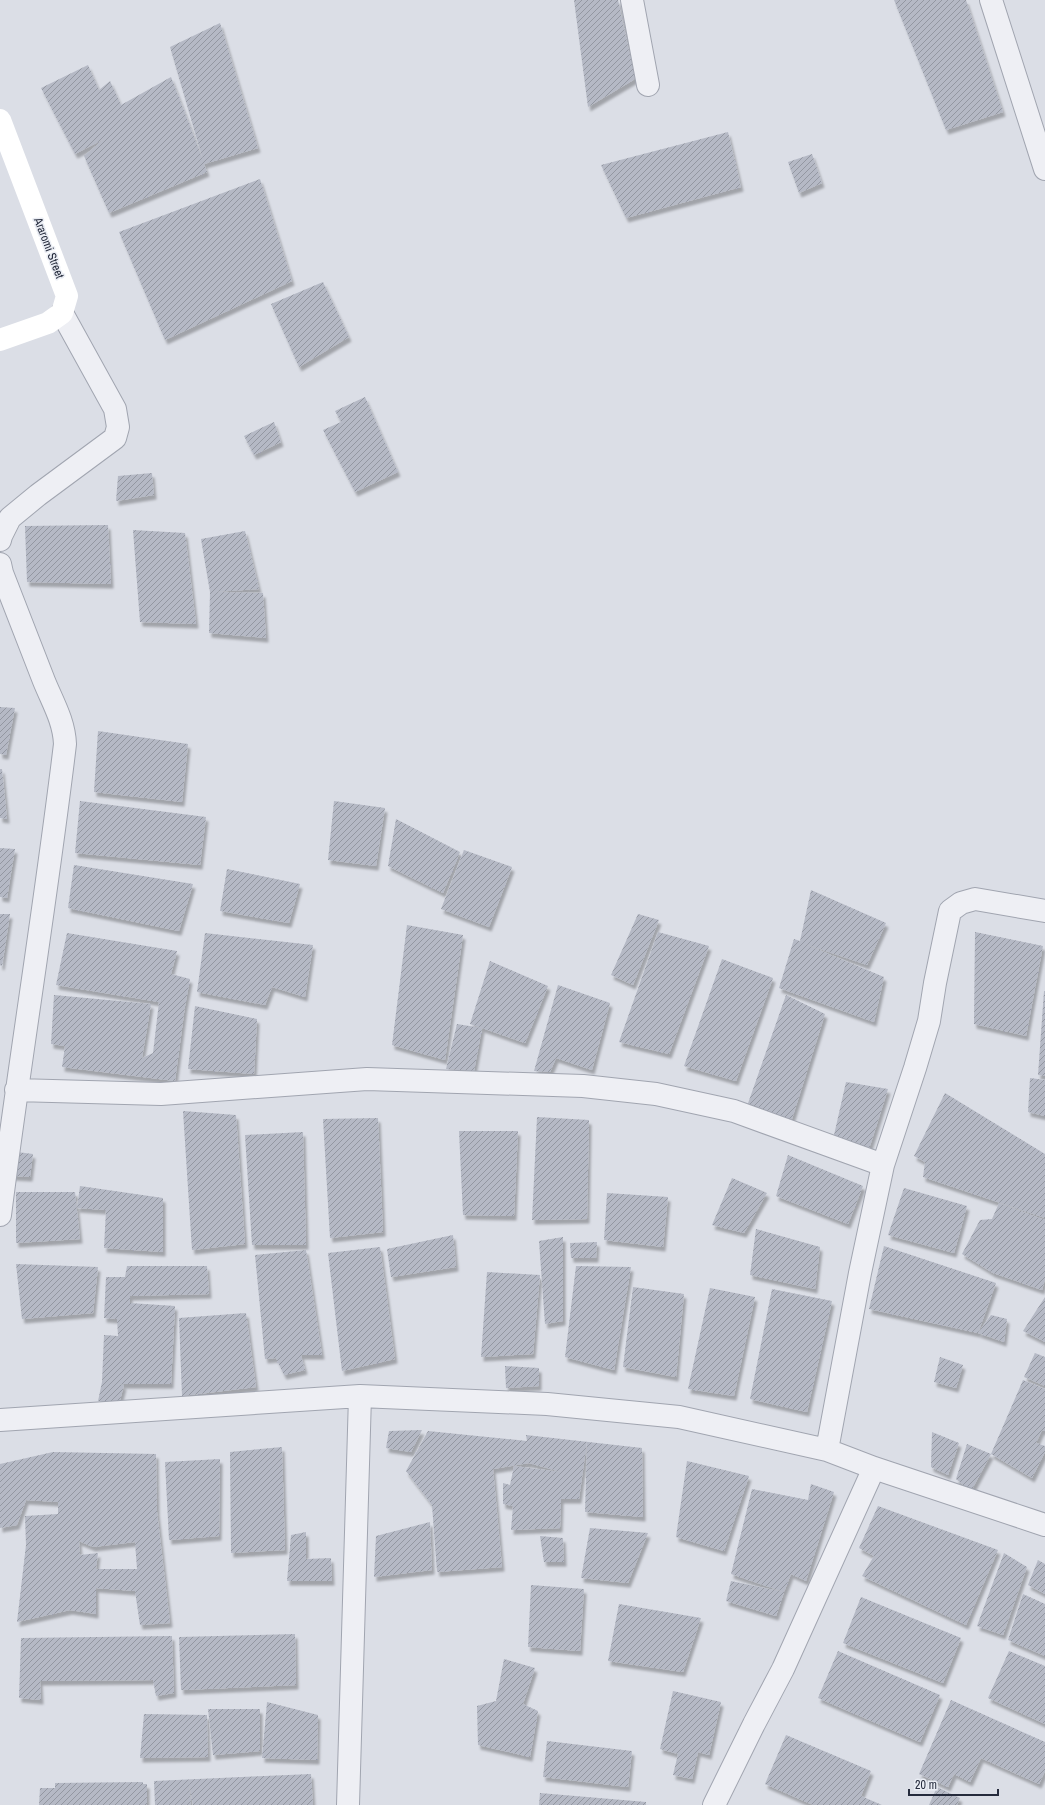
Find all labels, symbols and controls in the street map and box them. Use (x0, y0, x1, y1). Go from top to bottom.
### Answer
street label: Araromi Street (30, 214, 68, 281)
scale bar (909, 1771, 998, 1797)
text: 20 m (915, 1777, 937, 1793)

